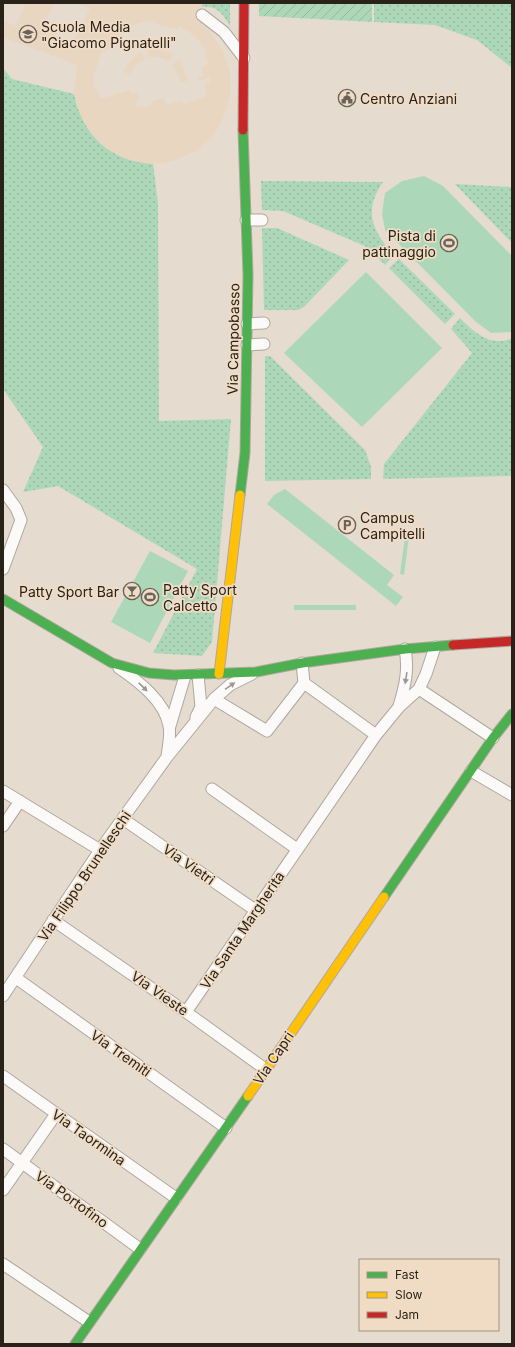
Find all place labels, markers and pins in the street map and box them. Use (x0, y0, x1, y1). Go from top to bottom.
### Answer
place label: Scuola Media "Giacomo Pignatelli" (41, 18, 177, 51)
school or university icon: Scuola Media "Giacomo Pignatelli" (18, 24, 38, 44)
public building icon: Centro Anziani (337, 88, 357, 108)
place label: Centro Anziani (360, 90, 457, 107)
place label: Pista di pattinaggio (362, 227, 436, 260)
sports icon: Pista di pattinaggio (439, 233, 459, 253)
place label: Campus Campitelli (360, 509, 425, 542)
parking icon: Campus Campitelli (337, 515, 357, 535)
bar icon: Patty Sport Bar (122, 581, 142, 601)
place label: Patty Sport Calcetto (163, 581, 237, 614)
place label: Patty Sport Bar (19, 583, 119, 600)
sports icon: Patty Sport Calcetto (140, 587, 160, 607)

